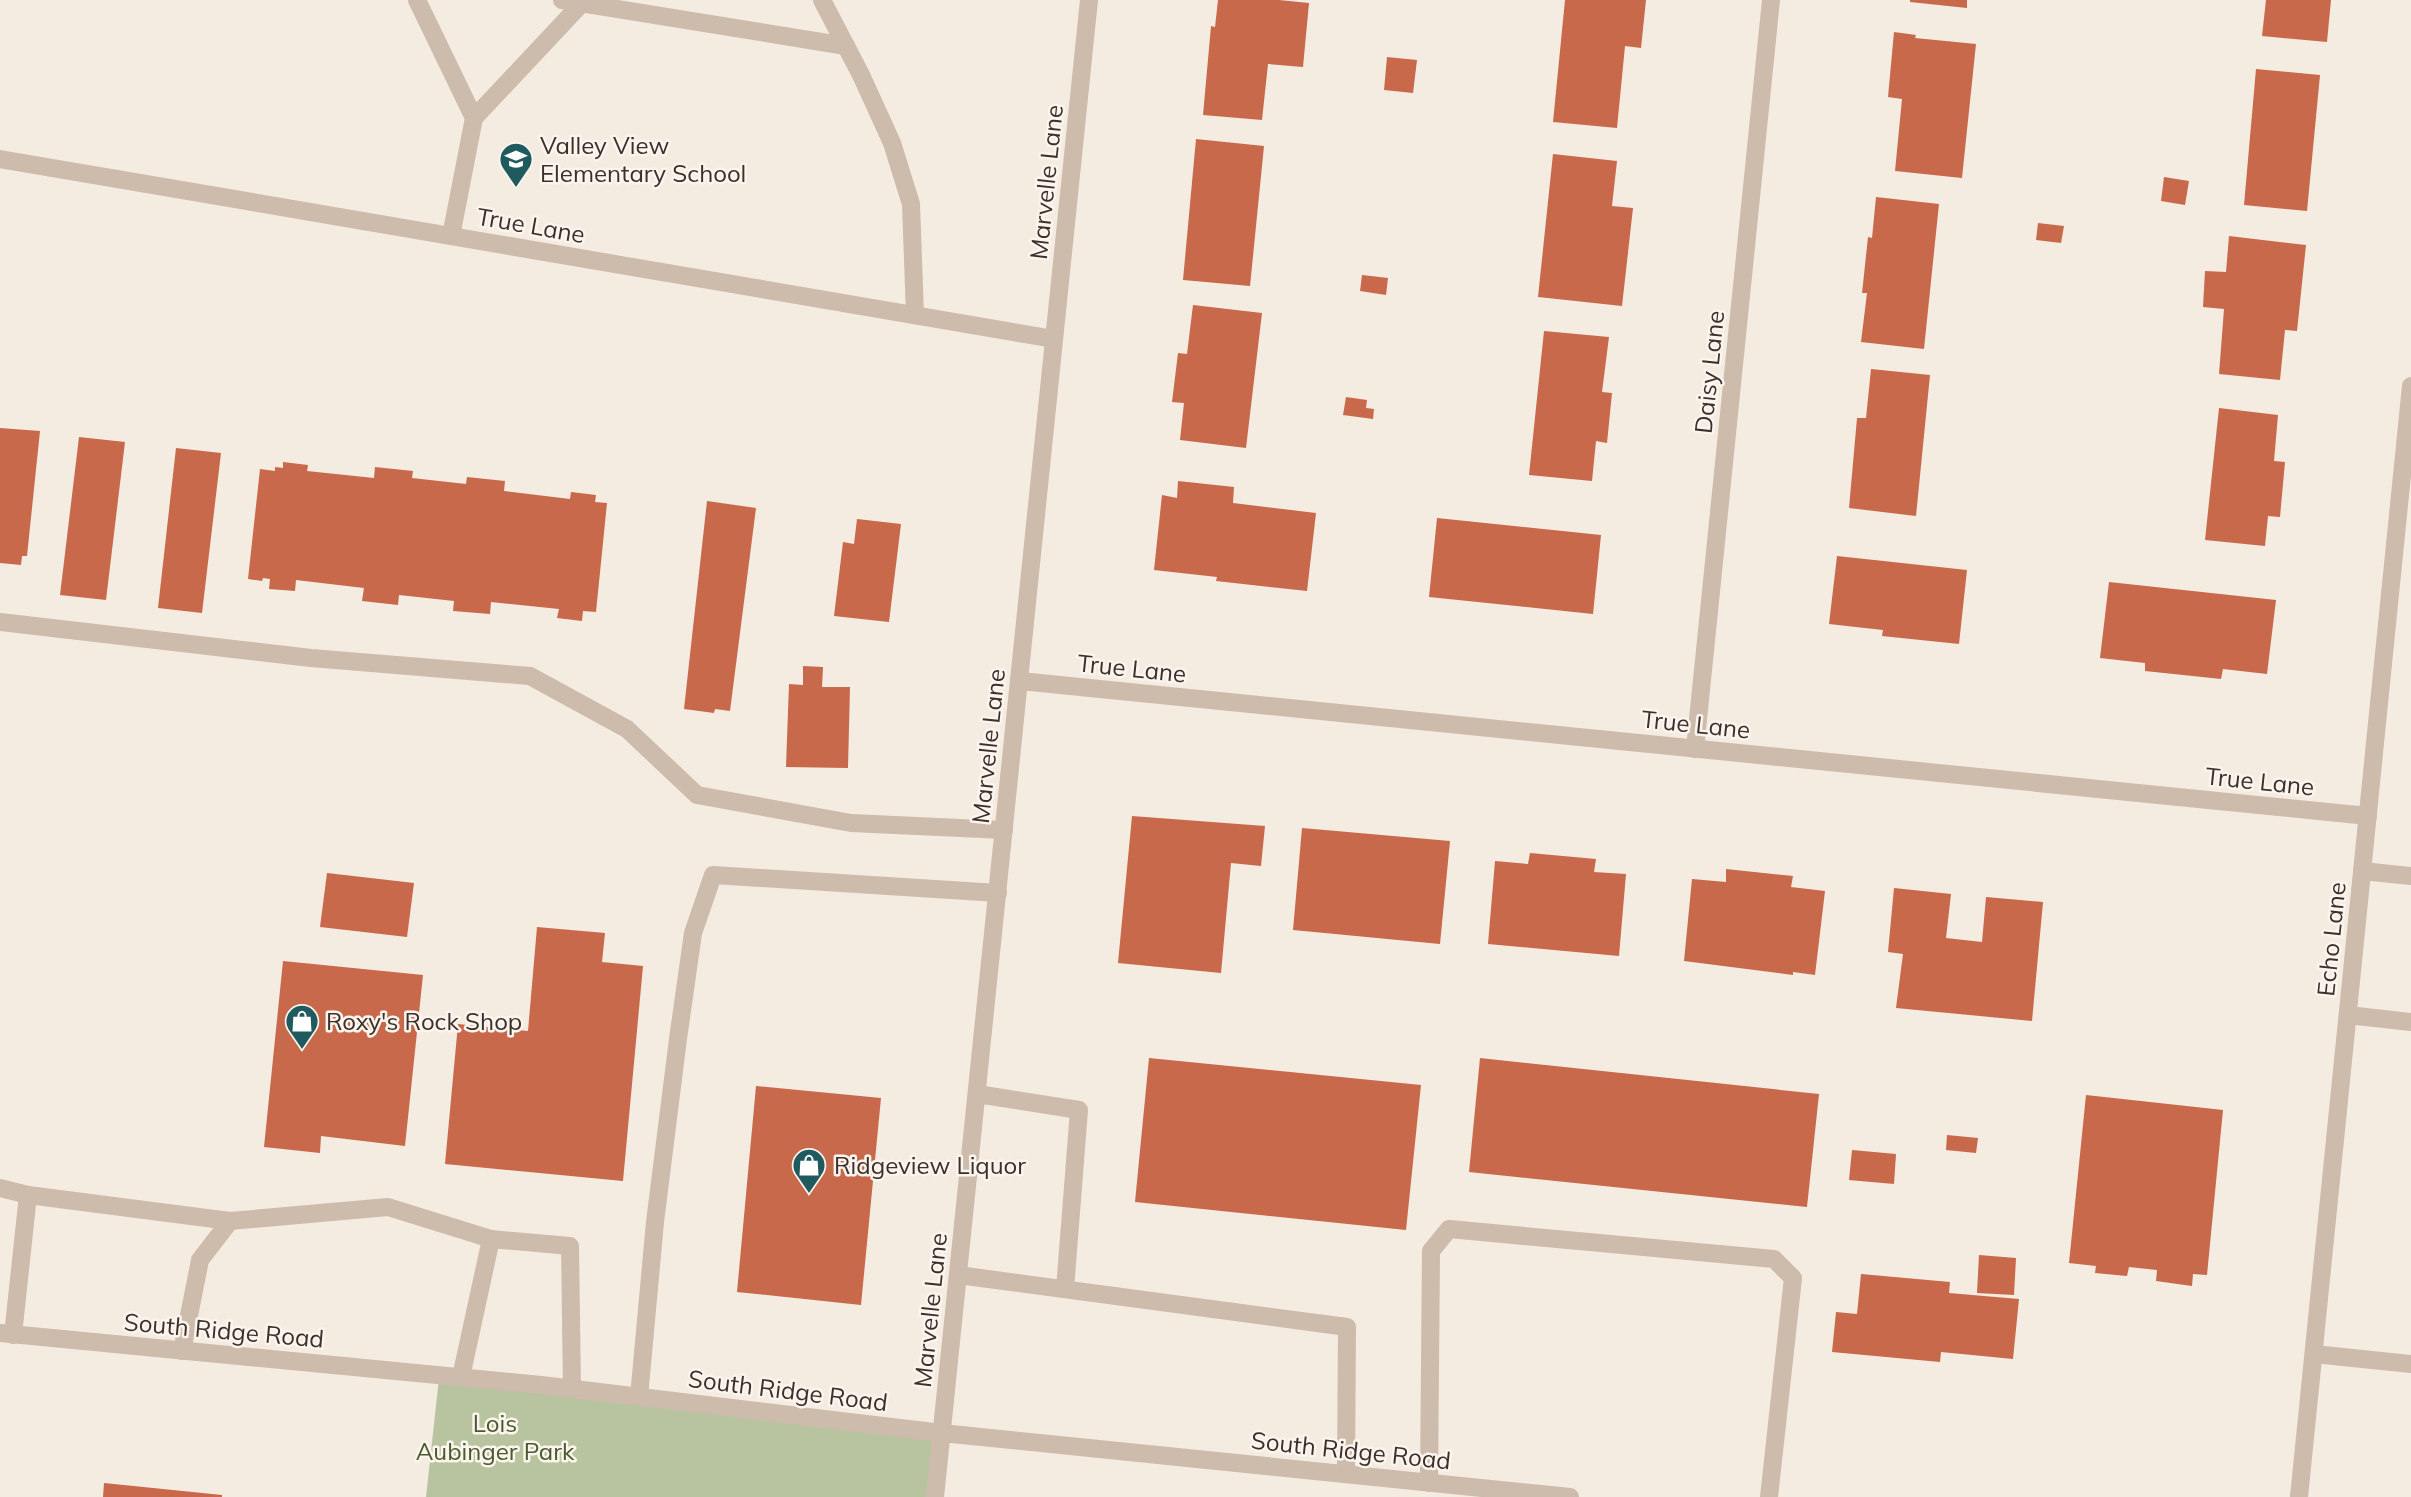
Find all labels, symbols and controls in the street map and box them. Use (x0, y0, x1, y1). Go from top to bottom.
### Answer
street label: Marvelle Lane (1023, 103, 1069, 261)
place label: Valley View Elementary School (540, 130, 746, 188)
school or university icon: Valley View Elementary School (497, 140, 535, 189)
street label: True Lane (475, 201, 587, 249)
street label: Daisy Lane (1688, 309, 1730, 435)
street label: True Lane (1076, 647, 1188, 689)
street label: Marvelle Lane (965, 667, 1011, 825)
street label: True Lane (1640, 703, 1752, 745)
street label: True Lane (2204, 760, 2316, 802)
street label: Echo Lane (2310, 880, 2352, 998)
shop icon: Roxy's Rock Shop (283, 1002, 321, 1051)
place label: Roxy's Rock Shop (326, 1006, 522, 1036)
shop icon: Ridgeview Liquor (790, 1146, 828, 1195)
place label: Ridgeview Liquor (834, 1150, 1026, 1180)
street label: Marvelle Lane (907, 1231, 953, 1389)
street label: South Ridge Road (123, 1306, 325, 1354)
street label: South Ridge Road (687, 1363, 889, 1417)
park label: Lois Aubinger Park (416, 1408, 575, 1466)
street label: South Ridge Road (1250, 1425, 1452, 1475)

